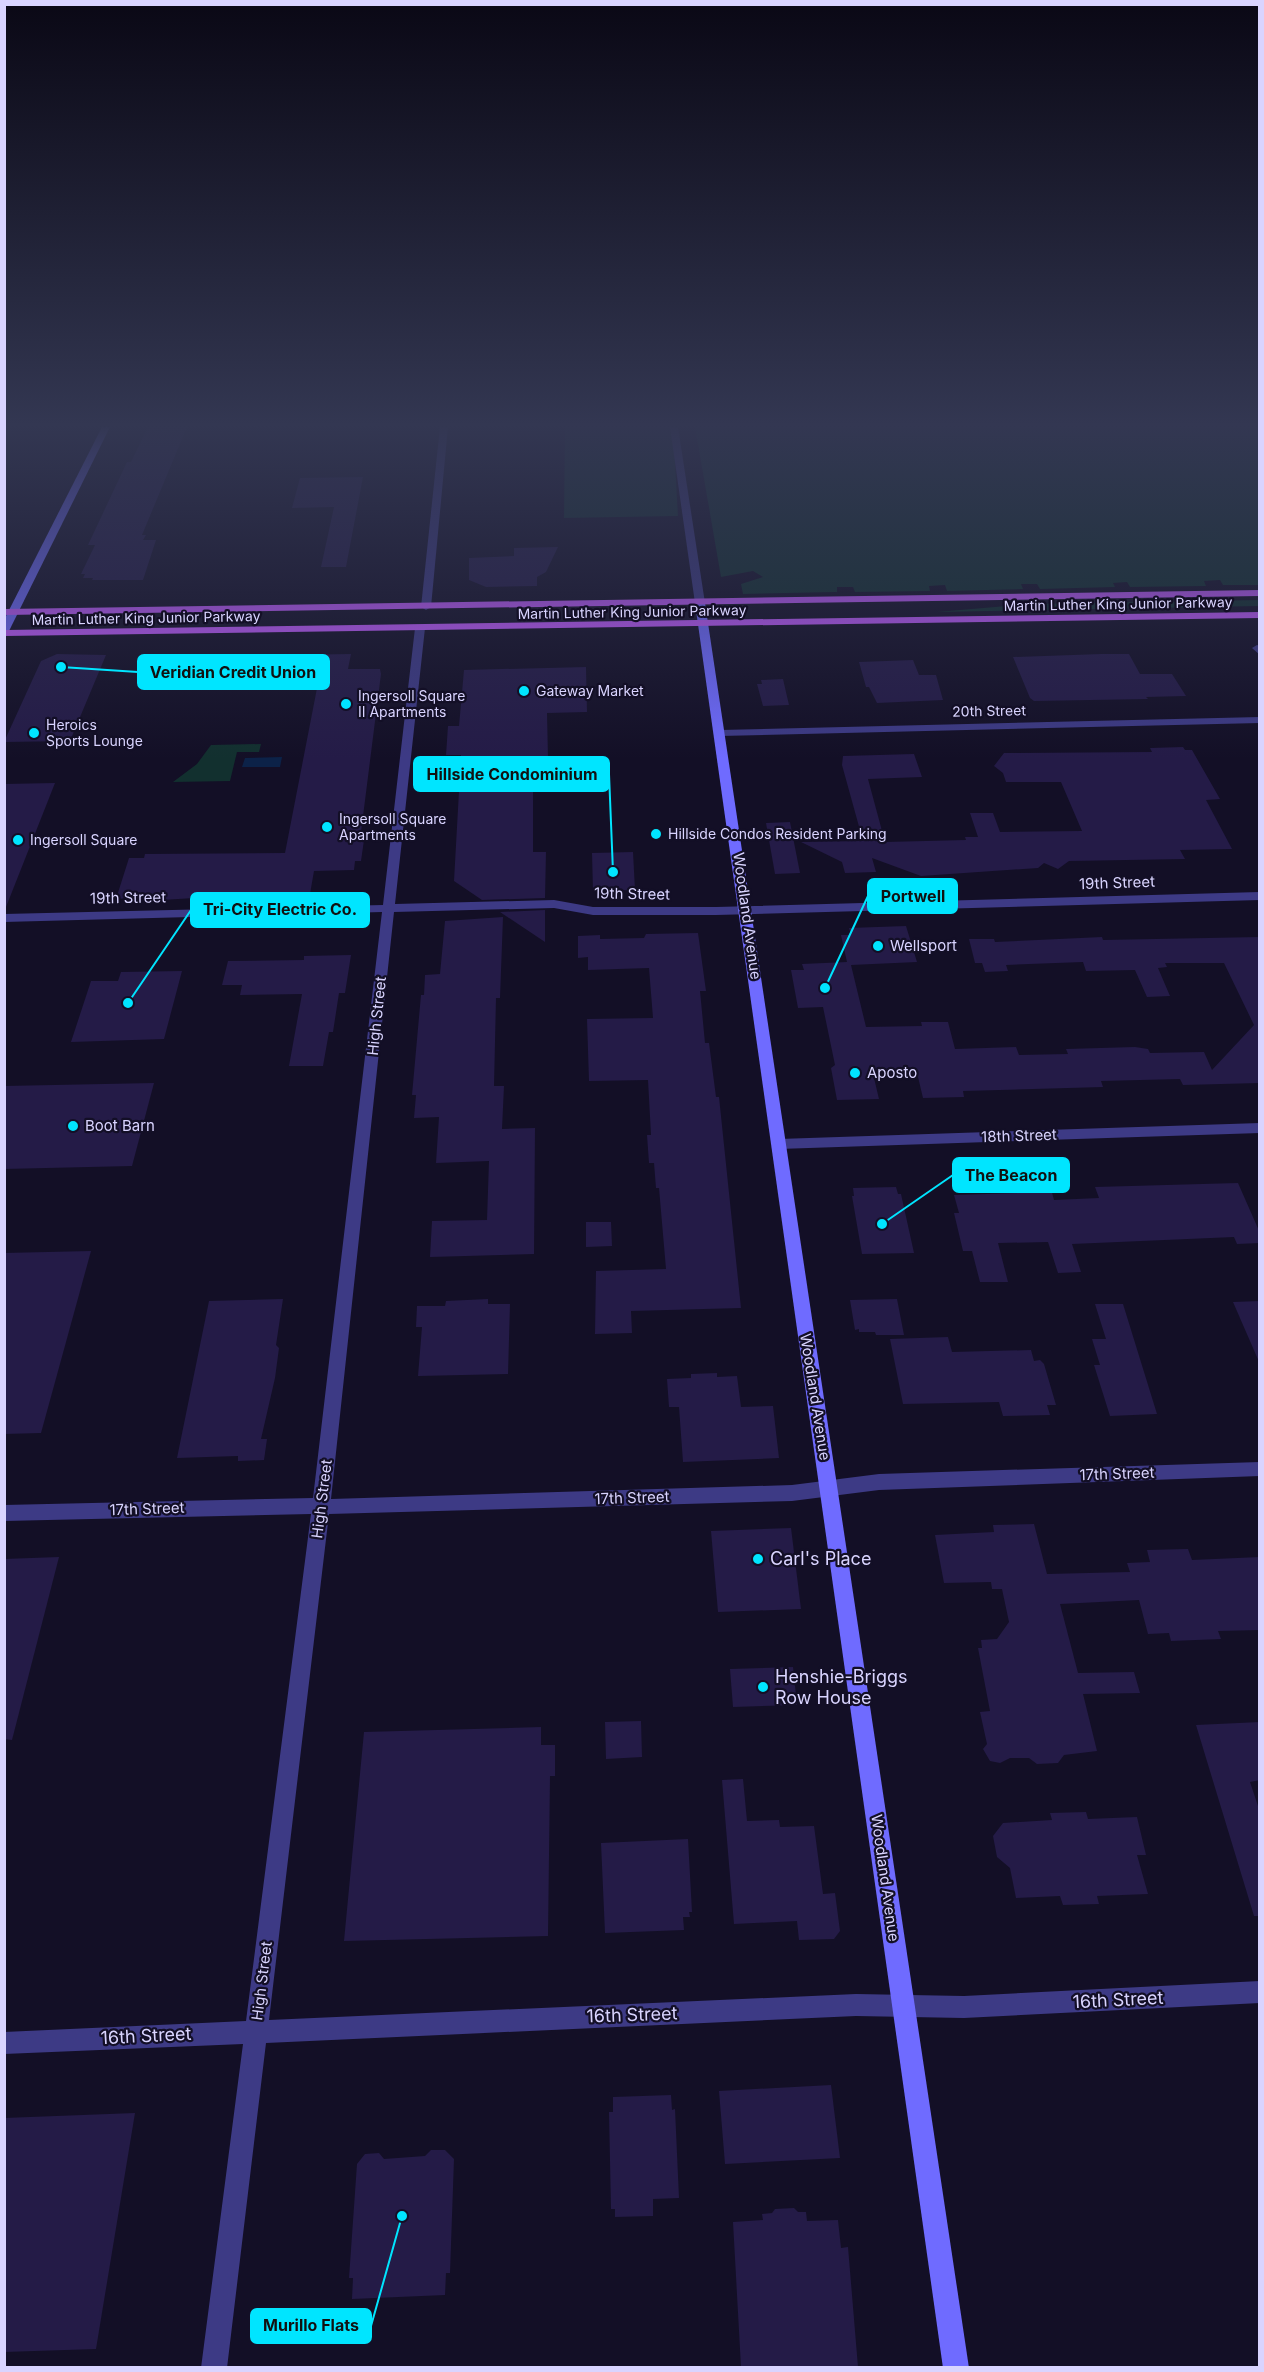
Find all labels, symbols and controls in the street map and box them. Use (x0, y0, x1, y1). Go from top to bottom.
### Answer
street label: Martin Luther King Junior Parkway (1003, 593, 1233, 614)
street label: Martin Luther King Junior Parkway (517, 601, 747, 622)
street label: Martin Luther King Junior Parkway (31, 607, 261, 628)
callout: Veridian Credit Union (138, 655, 329, 689)
text: Veridian Credit Union (150, 662, 316, 682)
place label: Gateway Market (536, 682, 644, 699)
marker: Gateway Market (517, 684, 531, 698)
place label: Ingersoll Square II Apartments (358, 687, 465, 720)
marker: Ingersoll Square II Apartments (339, 697, 353, 711)
street label: 20th Street (952, 701, 1026, 720)
place label: Heroics Sports Lounge (46, 716, 143, 749)
marker: Heroics Sports Lounge (27, 726, 41, 740)
callout: Hillside Condominium (414, 757, 609, 791)
text: Hillside Condominium (427, 764, 597, 784)
place label: Ingersoll Square Apartments (339, 810, 446, 843)
marker: Ingersoll Square Apartments (320, 820, 334, 834)
place label: Hillside Condos Resident Parking (668, 825, 887, 842)
marker: Hillside Condos Resident Parking (649, 827, 663, 841)
place label: Ingersoll Square (30, 831, 137, 848)
marker: Ingersoll Square (11, 833, 25, 847)
street label: Woodland Avenue (729, 851, 766, 981)
street label: 19th Street (1079, 872, 1155, 893)
callout: Portwell (868, 879, 957, 913)
street label: 19th Street (594, 883, 670, 904)
text: Portwell (881, 886, 945, 906)
street label: 19th Street (90, 887, 166, 908)
callout: Tri-City Electric Co. (191, 893, 369, 927)
text: Tri-City Electric Co. (203, 899, 357, 919)
place label: Wellsport (890, 936, 957, 955)
marker: Wellsport (871, 939, 885, 953)
street label: High Street (363, 975, 390, 1056)
place label: Aposto (867, 1063, 917, 1082)
marker: Aposto (848, 1066, 862, 1080)
place label: Boot Barn (85, 1116, 155, 1135)
marker: Boot Barn (66, 1119, 80, 1133)
street label: 18th Street (981, 1125, 1057, 1146)
callout: The Beacon (953, 1158, 1069, 1192)
text: The Beacon (965, 1165, 1057, 1185)
street label: Woodland Avenue (796, 1332, 835, 1462)
street label: High Street (307, 1458, 336, 1540)
street label: 17th Street (1079, 1463, 1155, 1484)
street label: 17th Street (594, 1487, 670, 1508)
street label: 17th Street (109, 1498, 185, 1519)
place label: Carl's Place (770, 1548, 871, 1569)
marker: Carl's Place (751, 1552, 765, 1566)
place label: Henshie-Briggs Row House (775, 1666, 908, 1708)
marker: Henshie-Briggs Row House (756, 1680, 770, 1694)
street label: Woodland Avenue (867, 1813, 904, 1943)
street label: High Street (247, 1940, 276, 2022)
street label: 16th Street (1072, 1987, 1164, 2012)
street label: 16th Street (586, 2002, 678, 2027)
street label: 16th Street (100, 2023, 192, 2048)
callout: Murillo Flats (251, 2309, 371, 2343)
text: Murillo Flats (263, 2315, 359, 2335)

